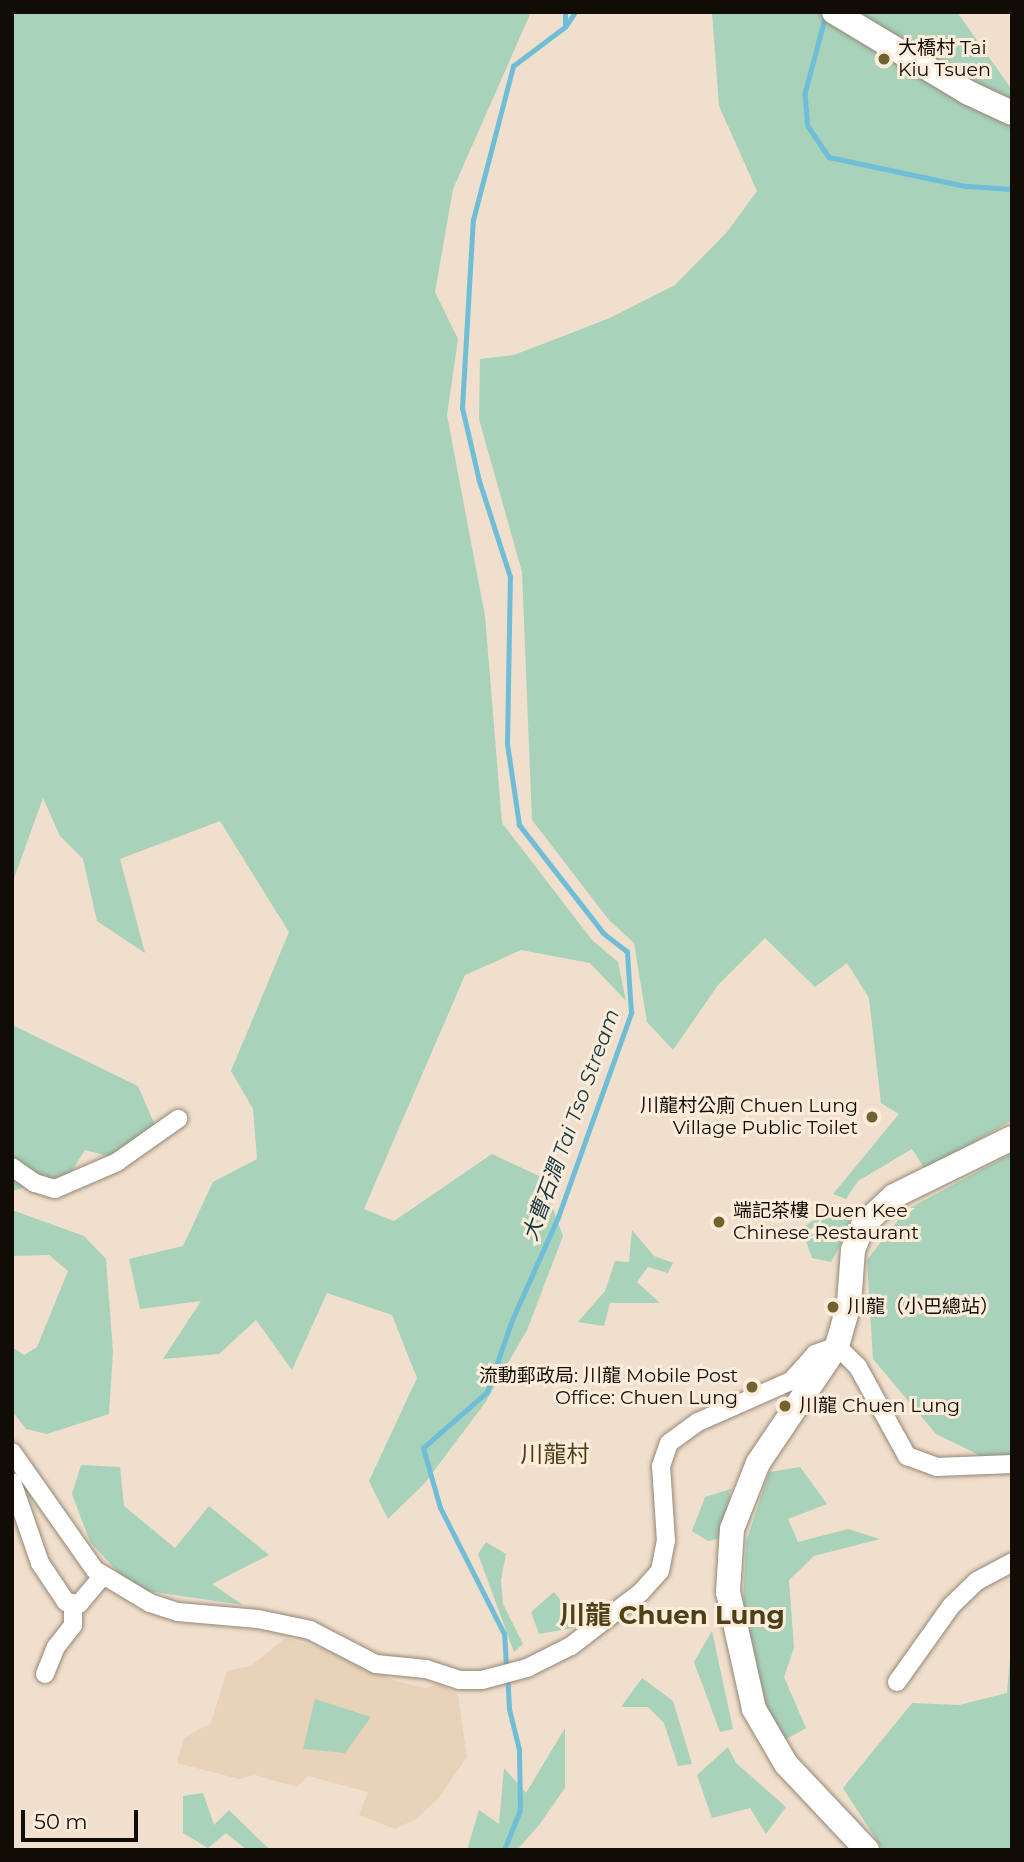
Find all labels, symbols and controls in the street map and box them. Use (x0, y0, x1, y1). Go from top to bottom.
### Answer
place label: 大橋村 Tai Kiu Tsuen (898, 37, 991, 81)
marker: 大橋村 Tai Kiu Tsuen (876, 51, 892, 67)
water label: 大曹石澗 Tai Tso Stream (517, 1006, 625, 1244)
place label: 川龍村公廁 Chuen Lung Village Public Toilet (640, 1095, 858, 1139)
marker: 川龍村公廁 Chuen Lung Village Public Toilet (864, 1109, 880, 1125)
place label: 端記茶樓 Duen Kee Chinese Restaurant (733, 1200, 919, 1244)
marker: 端記茶樓 Duen Kee Chinese Restaurant (711, 1214, 727, 1230)
place label: 川龍（小巴總站） (847, 1296, 999, 1318)
marker: 川龍（小巴總站） (825, 1299, 841, 1315)
place label: 流動郵政局: 川龍 Mobile Post Office: Chuen Lung (479, 1365, 738, 1409)
marker: 流動郵政局: 川龍 Mobile Post Office: Chuen Lung (744, 1379, 760, 1395)
place label: 川龍 Chuen Lung (799, 1395, 960, 1417)
marker: 川龍 Chuen Lung (777, 1398, 793, 1414)
district label: 川龍村 (521, 1440, 589, 1468)
district label: 川龍 Chuen Lung (559, 1600, 785, 1632)
scale bar (24, 1796, 142, 1840)
text: 50 m (34, 1809, 88, 1834)

